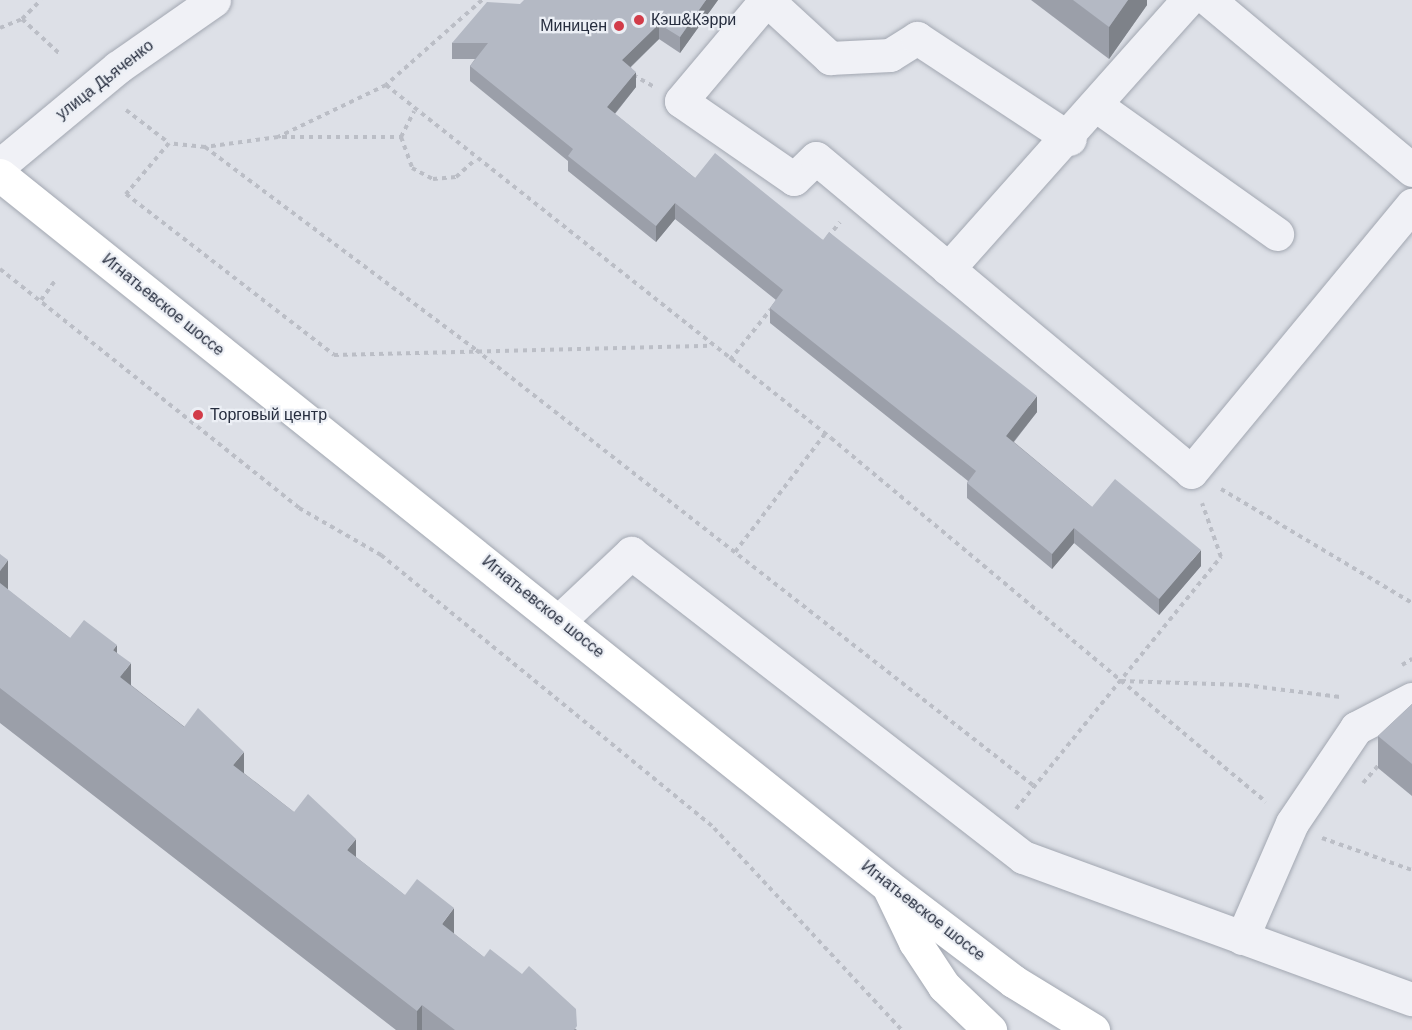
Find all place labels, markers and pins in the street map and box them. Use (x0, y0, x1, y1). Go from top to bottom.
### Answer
place label: Кэш&Кэрри (651, 10, 736, 30)
marker: Кэш&Кэрри (632, 13, 646, 27)
place label: Миницен (540, 16, 607, 36)
marker: Миницен (612, 19, 626, 33)
place label: Торговый центр (210, 405, 327, 425)
marker: Торговый центр (191, 408, 205, 422)

